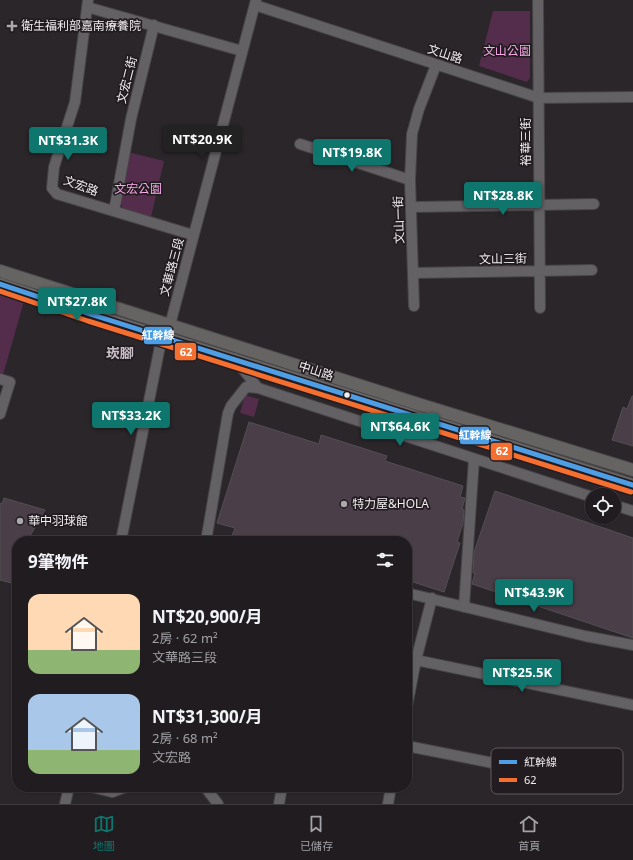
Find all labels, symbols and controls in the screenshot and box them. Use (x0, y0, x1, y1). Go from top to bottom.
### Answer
place label: 衛生福利部嘉南療養院 (21, 17, 141, 34)
marker: 衛生福利部嘉南療養院 (6, 20, 18, 32)
street label: 文山路 (425, 40, 465, 67)
park label: 文山公園 (483, 42, 531, 59)
street label: 文宏二街 (112, 55, 141, 105)
street label: 裕華三街 (517, 118, 534, 166)
pin: NT$20.9K (161, 126, 243, 160)
pin: NT$31.3K (27, 127, 109, 161)
text: NT$20.9K (172, 130, 232, 148)
text: NT$31.3K (38, 131, 98, 149)
pin: NT$19.8K (311, 139, 393, 173)
text: NT$19.8K (322, 143, 382, 161)
street label: 文宏路 (61, 171, 101, 200)
park label: 文宏公園 (114, 180, 162, 197)
pin: NT$28.8K (462, 182, 544, 216)
text: NT$28.8K (473, 186, 533, 204)
street label: 文山一街 (389, 196, 408, 244)
street label: 文華路三段 (156, 236, 187, 298)
street label: 文山三街 (479, 250, 527, 267)
pin: NT$27.8K (36, 288, 118, 322)
text: NT$27.8K (47, 292, 107, 310)
line badge: 紅幹線 (143, 326, 173, 345)
text: 紅幹線 (142, 327, 175, 342)
line badge: 62 (174, 342, 197, 361)
district label: 崁腳 (106, 343, 134, 362)
text: 62 (180, 344, 192, 359)
street label: 中山路 (296, 357, 336, 384)
unlabelled marker (342, 390, 352, 400)
pin: NT$33.2K (90, 402, 172, 436)
text: NT$33.2K (101, 406, 161, 424)
pin: NT$64.6K (359, 413, 441, 447)
text: NT$64.6K (370, 417, 430, 435)
line badge: 紅幹線 (459, 426, 490, 445)
text: 紅幹線 (459, 427, 492, 442)
line badge: 62 (490, 442, 513, 461)
text: 62 (496, 443, 508, 458)
map controls (585, 488, 621, 524)
button: locate (585, 488, 621, 524)
place label: 特力屋&HOLA (352, 495, 429, 512)
marker: 特力屋&HOLA (339, 499, 349, 509)
place label: 華中羽球館 (28, 512, 88, 529)
marker: 華中羽球館 (15, 516, 25, 526)
icon: filters (374, 549, 396, 571)
text: 9筆物件 (28, 550, 89, 573)
pin: NT$43.9K (493, 579, 575, 613)
text: NT$43.9K (504, 583, 564, 601)
text: NT$20,900/月 (152, 605, 263, 628)
icon: home (60, 610, 108, 658)
text: 2房 · 62 m² (152, 629, 218, 647)
text: 文華路三段 (152, 648, 217, 666)
pin: NT$25.5K (481, 659, 563, 693)
text: NT$25.5K (492, 663, 552, 681)
text: NT$31,300/月 (152, 705, 263, 728)
icon: home (60, 710, 108, 758)
text: 2房 · 68 m² (152, 729, 218, 747)
text: 文宏路 (152, 748, 191, 766)
legend (491, 748, 623, 794)
text: 紅幹線 (524, 754, 557, 769)
text: 62 (524, 772, 537, 787)
tab: 地圖 (93, 813, 115, 853)
tab: 已儲存 (300, 813, 333, 853)
tab: 首頁 (518, 813, 540, 853)

